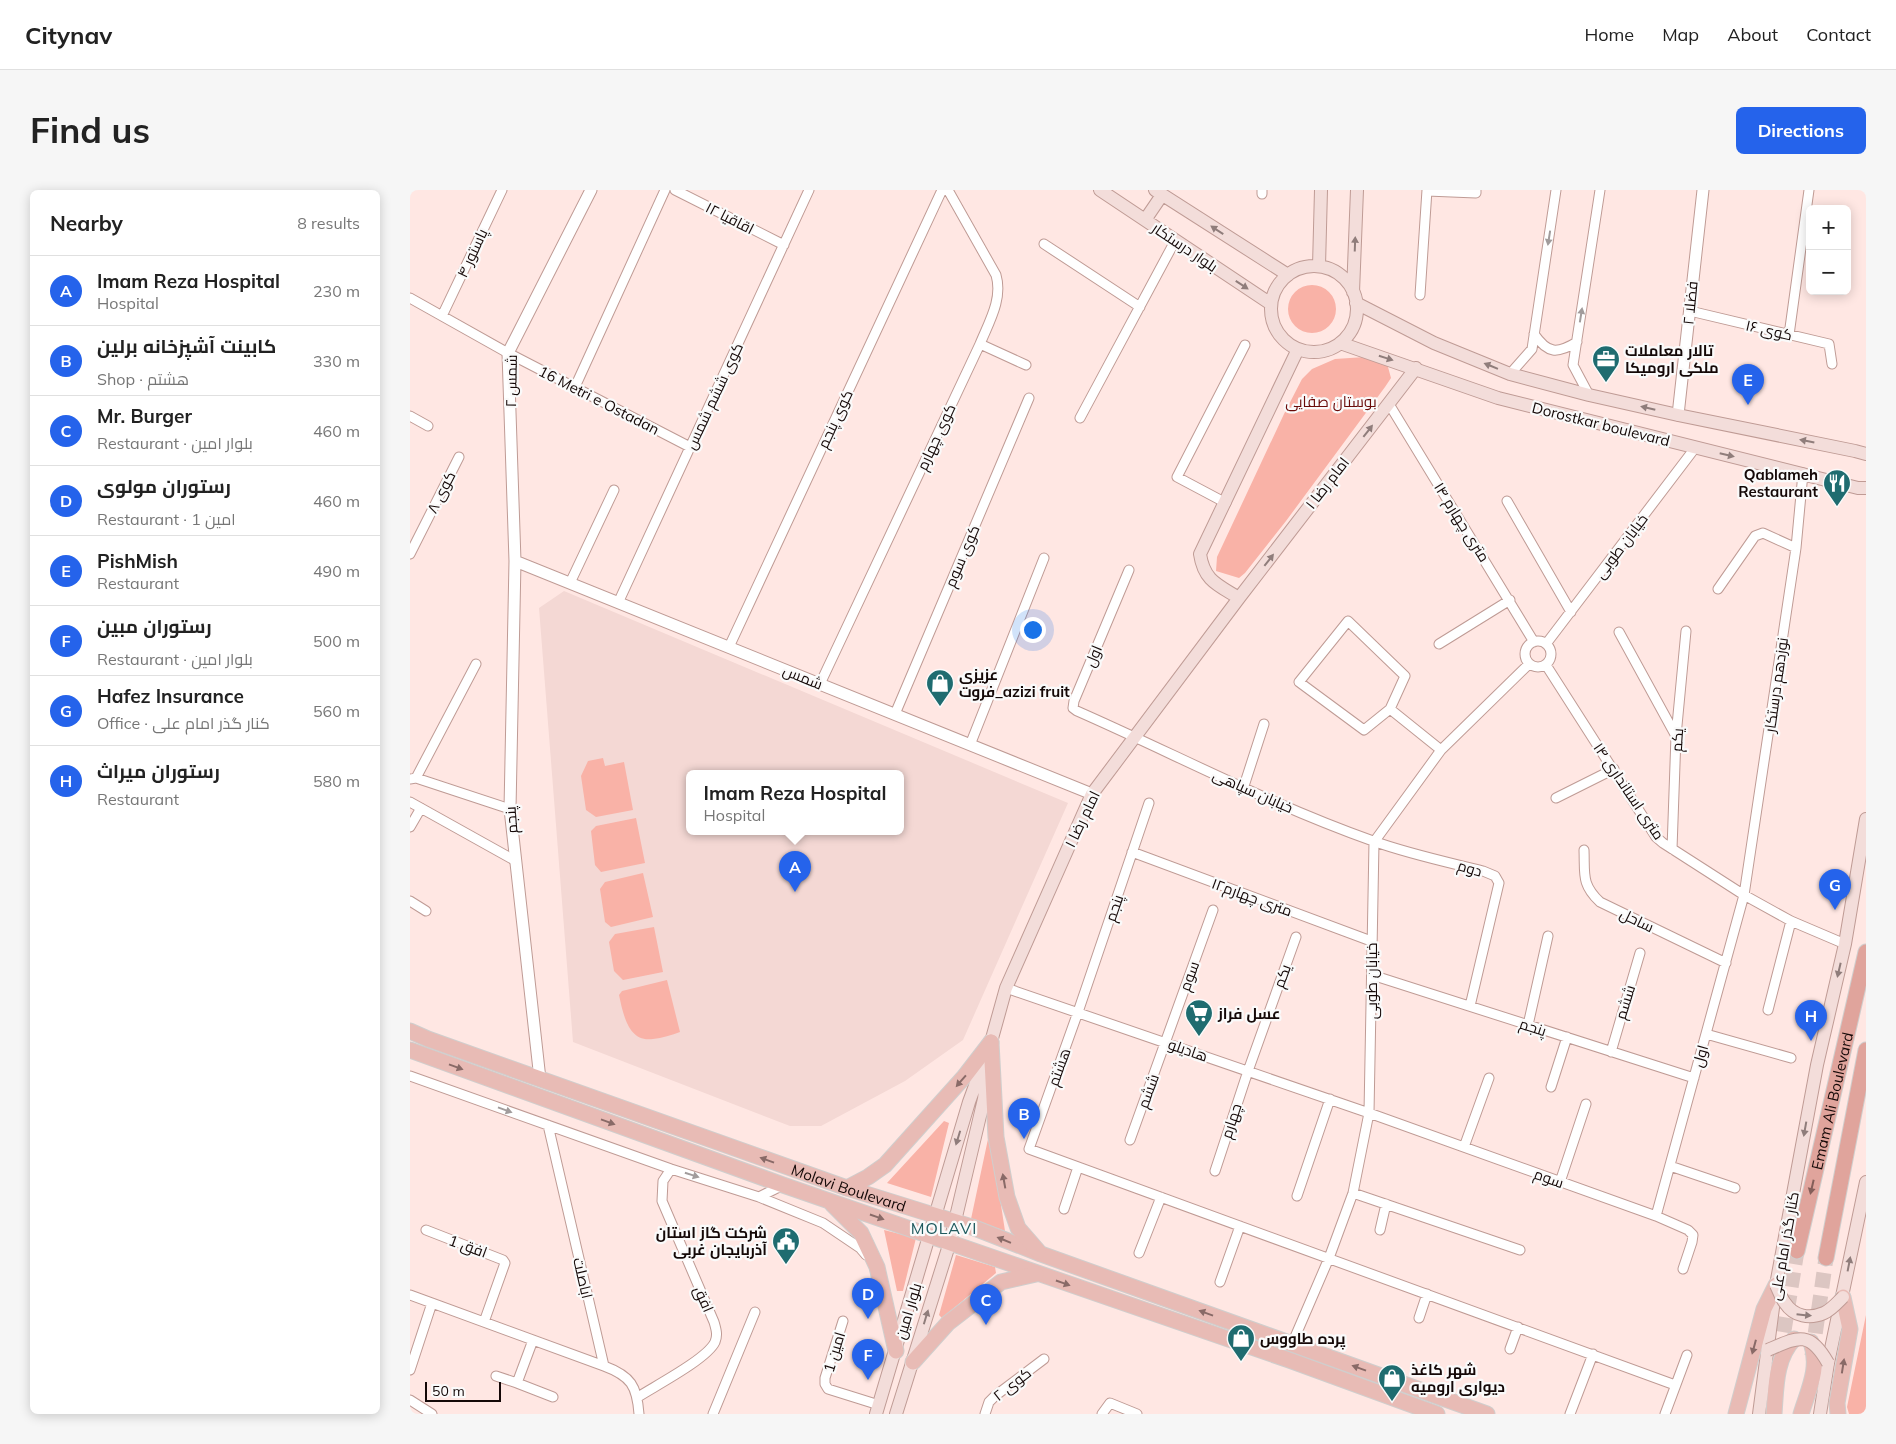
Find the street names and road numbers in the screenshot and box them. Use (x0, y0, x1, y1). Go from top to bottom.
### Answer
street label: اقاقیا ۱۲ (703, 198, 757, 238)
street label: بلوار درستکار (1148, 217, 1222, 276)
street label: پاستور ۴ (452, 226, 492, 281)
street label: فضلا ۲ (1678, 280, 1702, 326)
street label: کوی ۱۶ (1744, 315, 1794, 346)
street label: کوی ششم شمس (681, 340, 748, 453)
street label: شمس ۲ (501, 354, 522, 408)
street label: 16 Metri e Ostadan (535, 361, 663, 439)
street label: کوی پنجم (813, 387, 858, 452)
street label: Dorostkar boulevard (1530, 398, 1672, 450)
street label: کوی چهارم (912, 401, 961, 474)
street label: امام رضا ۱ (1301, 453, 1354, 513)
street label: کوی ۸ (422, 468, 461, 517)
street label: ۱۴ متری چهارم (1429, 479, 1494, 566)
street label: خیابان طوبی (1590, 510, 1652, 583)
street label: کوی سوم (940, 522, 985, 590)
street label: نوزدهم درستکار (1760, 636, 1793, 735)
street label: اول (1080, 642, 1106, 670)
street label: شمس (780, 660, 826, 694)
street label: یکم (1667, 727, 1688, 753)
street label: ۱۴ متری استانداری (1589, 739, 1669, 844)
street label: خیابان سپاهی (1209, 765, 1296, 818)
street label: امام رضا ۱ (1060, 788, 1105, 851)
street label: پنجم (501, 806, 522, 834)
street label: دوم (1455, 855, 1485, 882)
street label: ۱۲متری چهارم (1209, 874, 1295, 921)
street label: پنجم (1101, 892, 1128, 924)
street label: ساحل (1616, 904, 1657, 937)
street label: خیابان طوبی (1362, 943, 1382, 1019)
street label: سوم (1175, 958, 1204, 994)
street label: یکم (1269, 962, 1296, 991)
street label: ششم (1611, 982, 1640, 1022)
street label: پنجم (1517, 1014, 1549, 1041)
street label: Emam Ali Boulevard (1807, 1030, 1857, 1172)
street label: هادیلو (1166, 1034, 1210, 1066)
street label: اول (1688, 1043, 1712, 1069)
street label: هشتم (1043, 1045, 1076, 1089)
street label: ششم (1133, 1071, 1164, 1111)
street label: چهارم (1216, 1101, 1247, 1141)
street label: Molavi Boulevard (789, 1160, 909, 1215)
street label: سوم (1531, 1164, 1567, 1193)
street label: کنار گذر امام علی (1765, 1190, 1804, 1302)
street label: افق 1 (446, 1230, 490, 1263)
street label: اباصلت (569, 1256, 597, 1300)
street label: بلوار امین (890, 1281, 926, 1342)
street label: افق (689, 1283, 718, 1315)
street label: امین 1 (819, 1329, 850, 1375)
street label: کوی ۲ (989, 1363, 1036, 1406)

